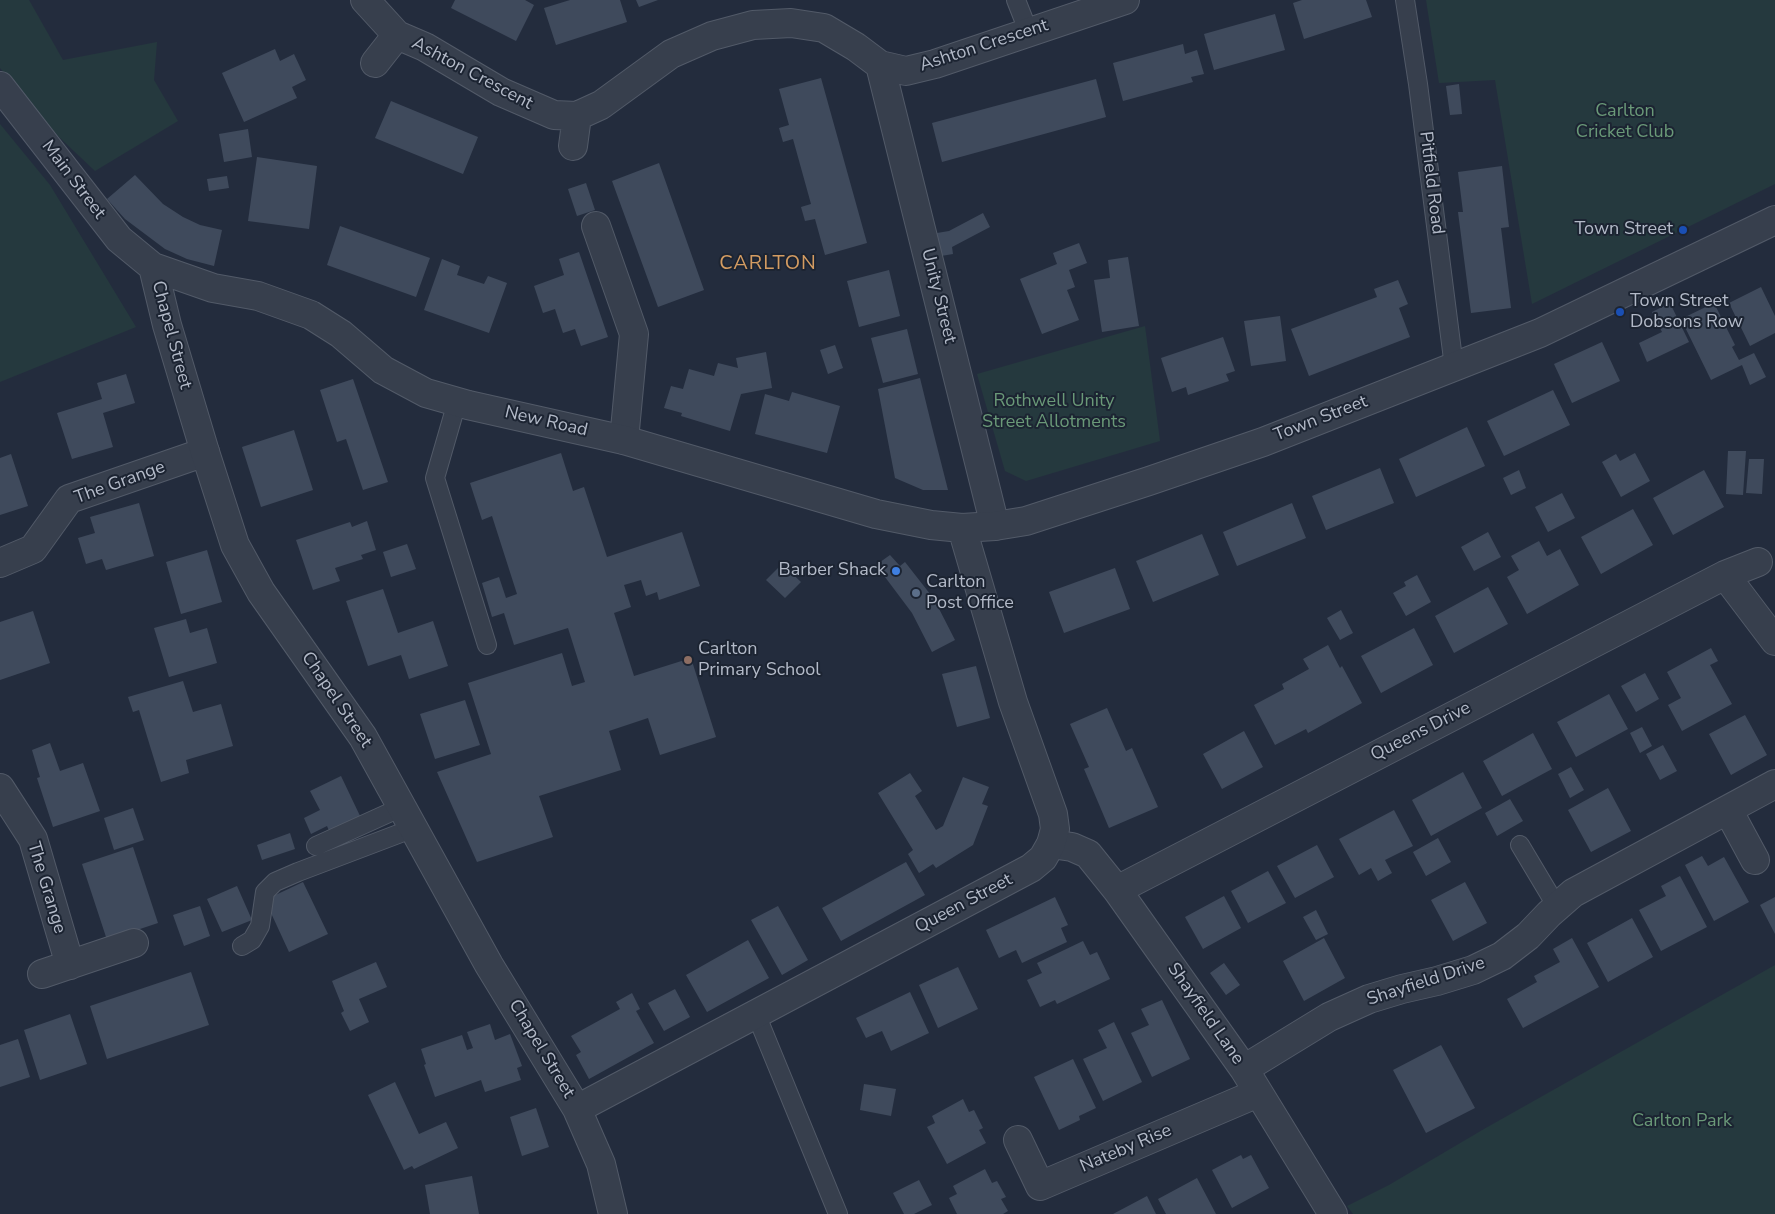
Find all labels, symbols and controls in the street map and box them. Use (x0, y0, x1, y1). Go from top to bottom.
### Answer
street label: Ashton Crescent (917, 15, 1051, 77)
street label: Ashton Crescent (408, 33, 536, 115)
park label: Carlton Cricket Club (1576, 101, 1674, 144)
street label: Pitfield Road (1414, 130, 1448, 236)
street label: Main Street (36, 136, 110, 224)
place label: Town Street (1575, 219, 1673, 241)
marker: Town Street (1677, 224, 1689, 236)
street label: Unity Street (916, 246, 960, 346)
district label: CARLTON (718, 252, 818, 276)
street label: Chapel Street (146, 279, 196, 391)
place label: Town Street Dobsons Row (1630, 291, 1743, 334)
marker: Town Street Dobsons Row (1614, 306, 1626, 318)
park label: Rothwell Unity Street Allotments (982, 391, 1126, 434)
street label: Town Street (1271, 391, 1371, 447)
street label: New Road (502, 402, 590, 442)
street label: The Grange (72, 457, 168, 509)
place label: Barber Shack (779, 560, 886, 582)
marker: Barber Shack (890, 565, 902, 577)
place label: Carlton Post Office (926, 572, 1014, 614)
marker: Carlton Post Office (910, 587, 922, 599)
place label: Carlton Primary School (698, 639, 821, 682)
street label: Chapel Street (296, 648, 376, 752)
marker: Carlton Primary School (682, 654, 694, 666)
street label: Queens Drive (1367, 698, 1475, 766)
street label: The Grange (22, 840, 70, 936)
street label: Queen Street (912, 869, 1016, 939)
street label: Shayfield Drive (1364, 953, 1488, 1011)
street label: Shayfield Lane (1162, 959, 1248, 1069)
street label: Chapel Street (503, 996, 579, 1102)
park label: Carlton Park (1632, 1111, 1732, 1133)
street label: Nateby Rise (1077, 1120, 1175, 1178)

